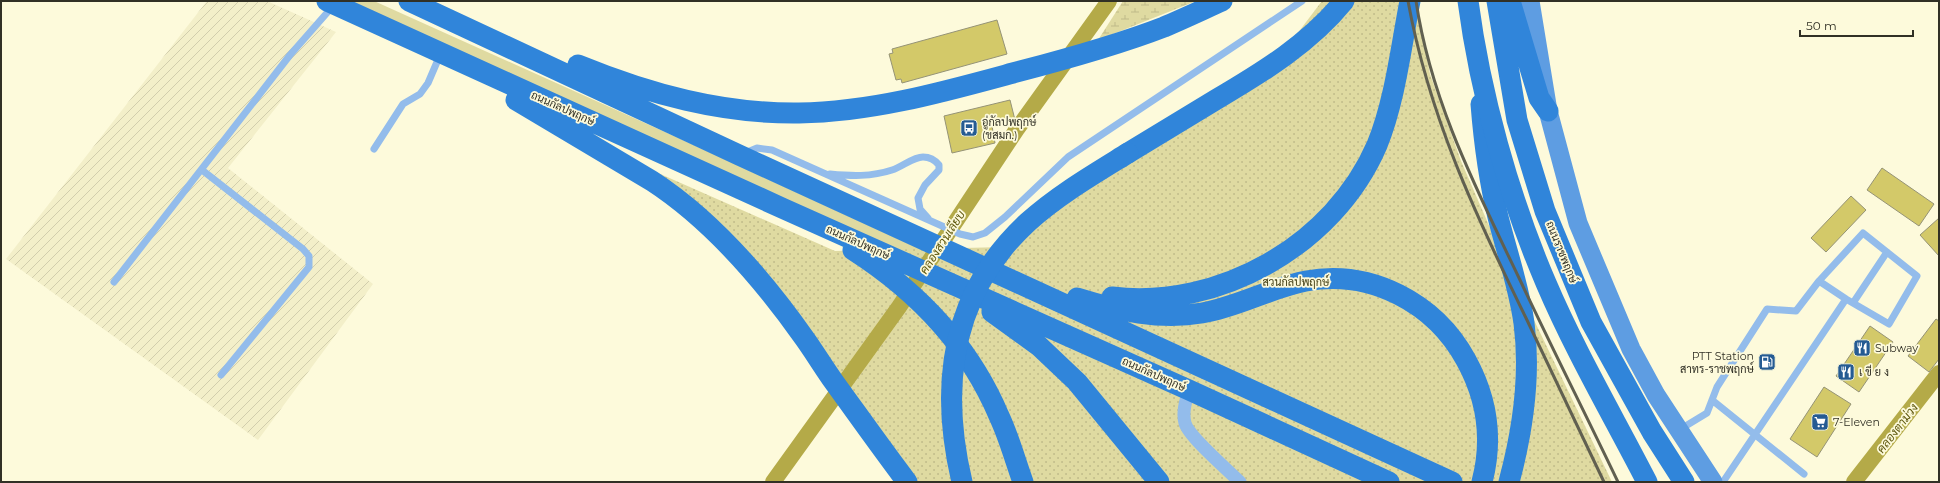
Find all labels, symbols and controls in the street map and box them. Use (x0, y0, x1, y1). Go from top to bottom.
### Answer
scale bar (1800, 12, 1913, 38)
text: 50 m (1806, 18, 1837, 33)
street label: ถนนกัลปพฤกษ์ (529, 87, 598, 129)
place label: อู่กัลปพฤกษ์ (ขสมก.) (982, 114, 1037, 142)
bus stop icon: อู่กัลปพฤกษ์ (ขสมก.) (959, 118, 979, 138)
water label: คลองสวนเลียบ (916, 207, 968, 277)
street label: ถนนราชพฤกษ์ (1543, 218, 1582, 286)
street label: ถนนกัลปพฤกษ์ (824, 221, 893, 263)
park label: สวนกัลปพฤกษ์ (1262, 274, 1330, 289)
restaurant icon: Subway (1852, 338, 1872, 358)
place label: Subway (1875, 341, 1918, 355)
place label: PTT Station สาทร-ราชพฤกษ์ (1680, 349, 1755, 376)
fuel station icon: PTT Station สาทร-ราชพฤกษ์ (1757, 352, 1777, 372)
street label: ถนนกัลปพฤกษ์ (1120, 353, 1189, 395)
restaurant icon: เ ขี ย ง (1836, 362, 1856, 382)
place label: เ ขี ย ง (1859, 364, 1889, 379)
water label: คลองตาม่วง (1873, 400, 1921, 456)
supermarket icon: 7-Eleven (1810, 412, 1830, 432)
place label: 7-Eleven (1833, 415, 1880, 429)

